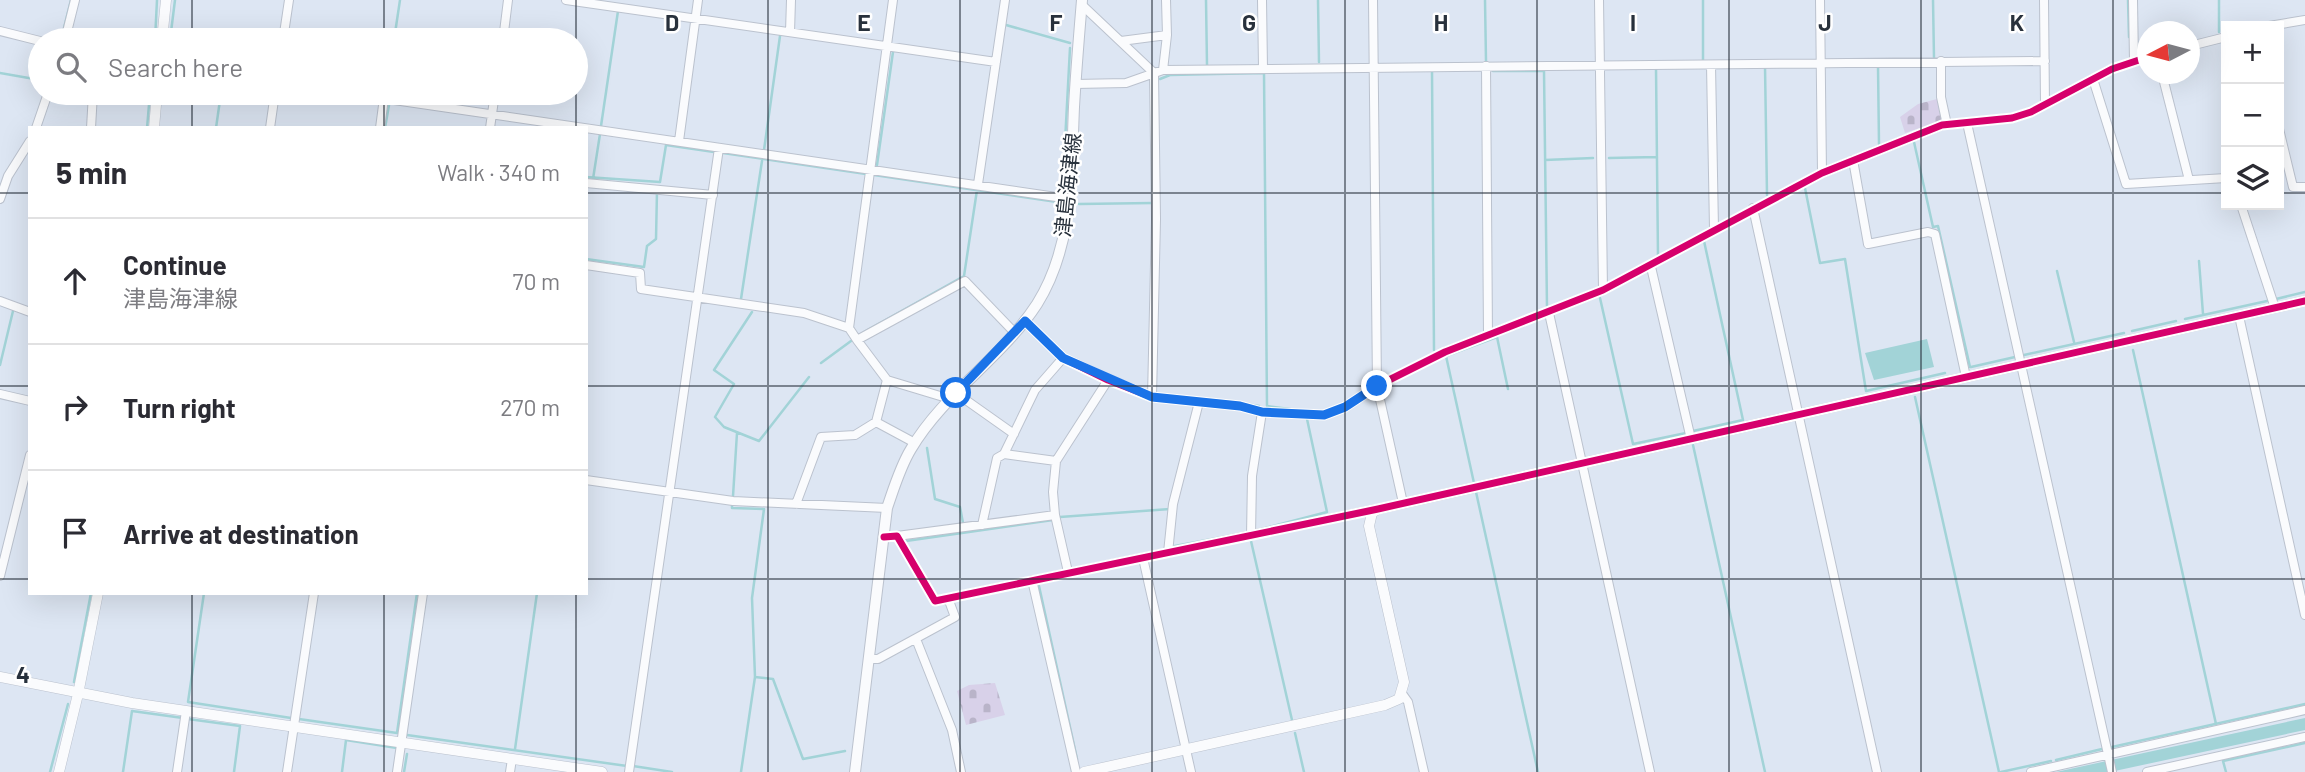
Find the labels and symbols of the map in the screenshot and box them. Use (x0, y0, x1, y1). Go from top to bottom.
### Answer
text: D (665, 8, 679, 36)
text: E (857, 8, 871, 36)
text: F (1050, 8, 1063, 36)
text: G (1242, 8, 1256, 36)
text: H (1434, 8, 1448, 36)
text: I (1630, 8, 1636, 36)
text: J (1818, 8, 1832, 36)
text: K (2010, 8, 2024, 36)
north arrow (2137, 21, 2200, 84)
street label: 津島海津線 (1049, 131, 1085, 239)
route end (1361, 370, 1392, 401)
route start (940, 377, 971, 408)
text: 4 (16, 660, 30, 688)

